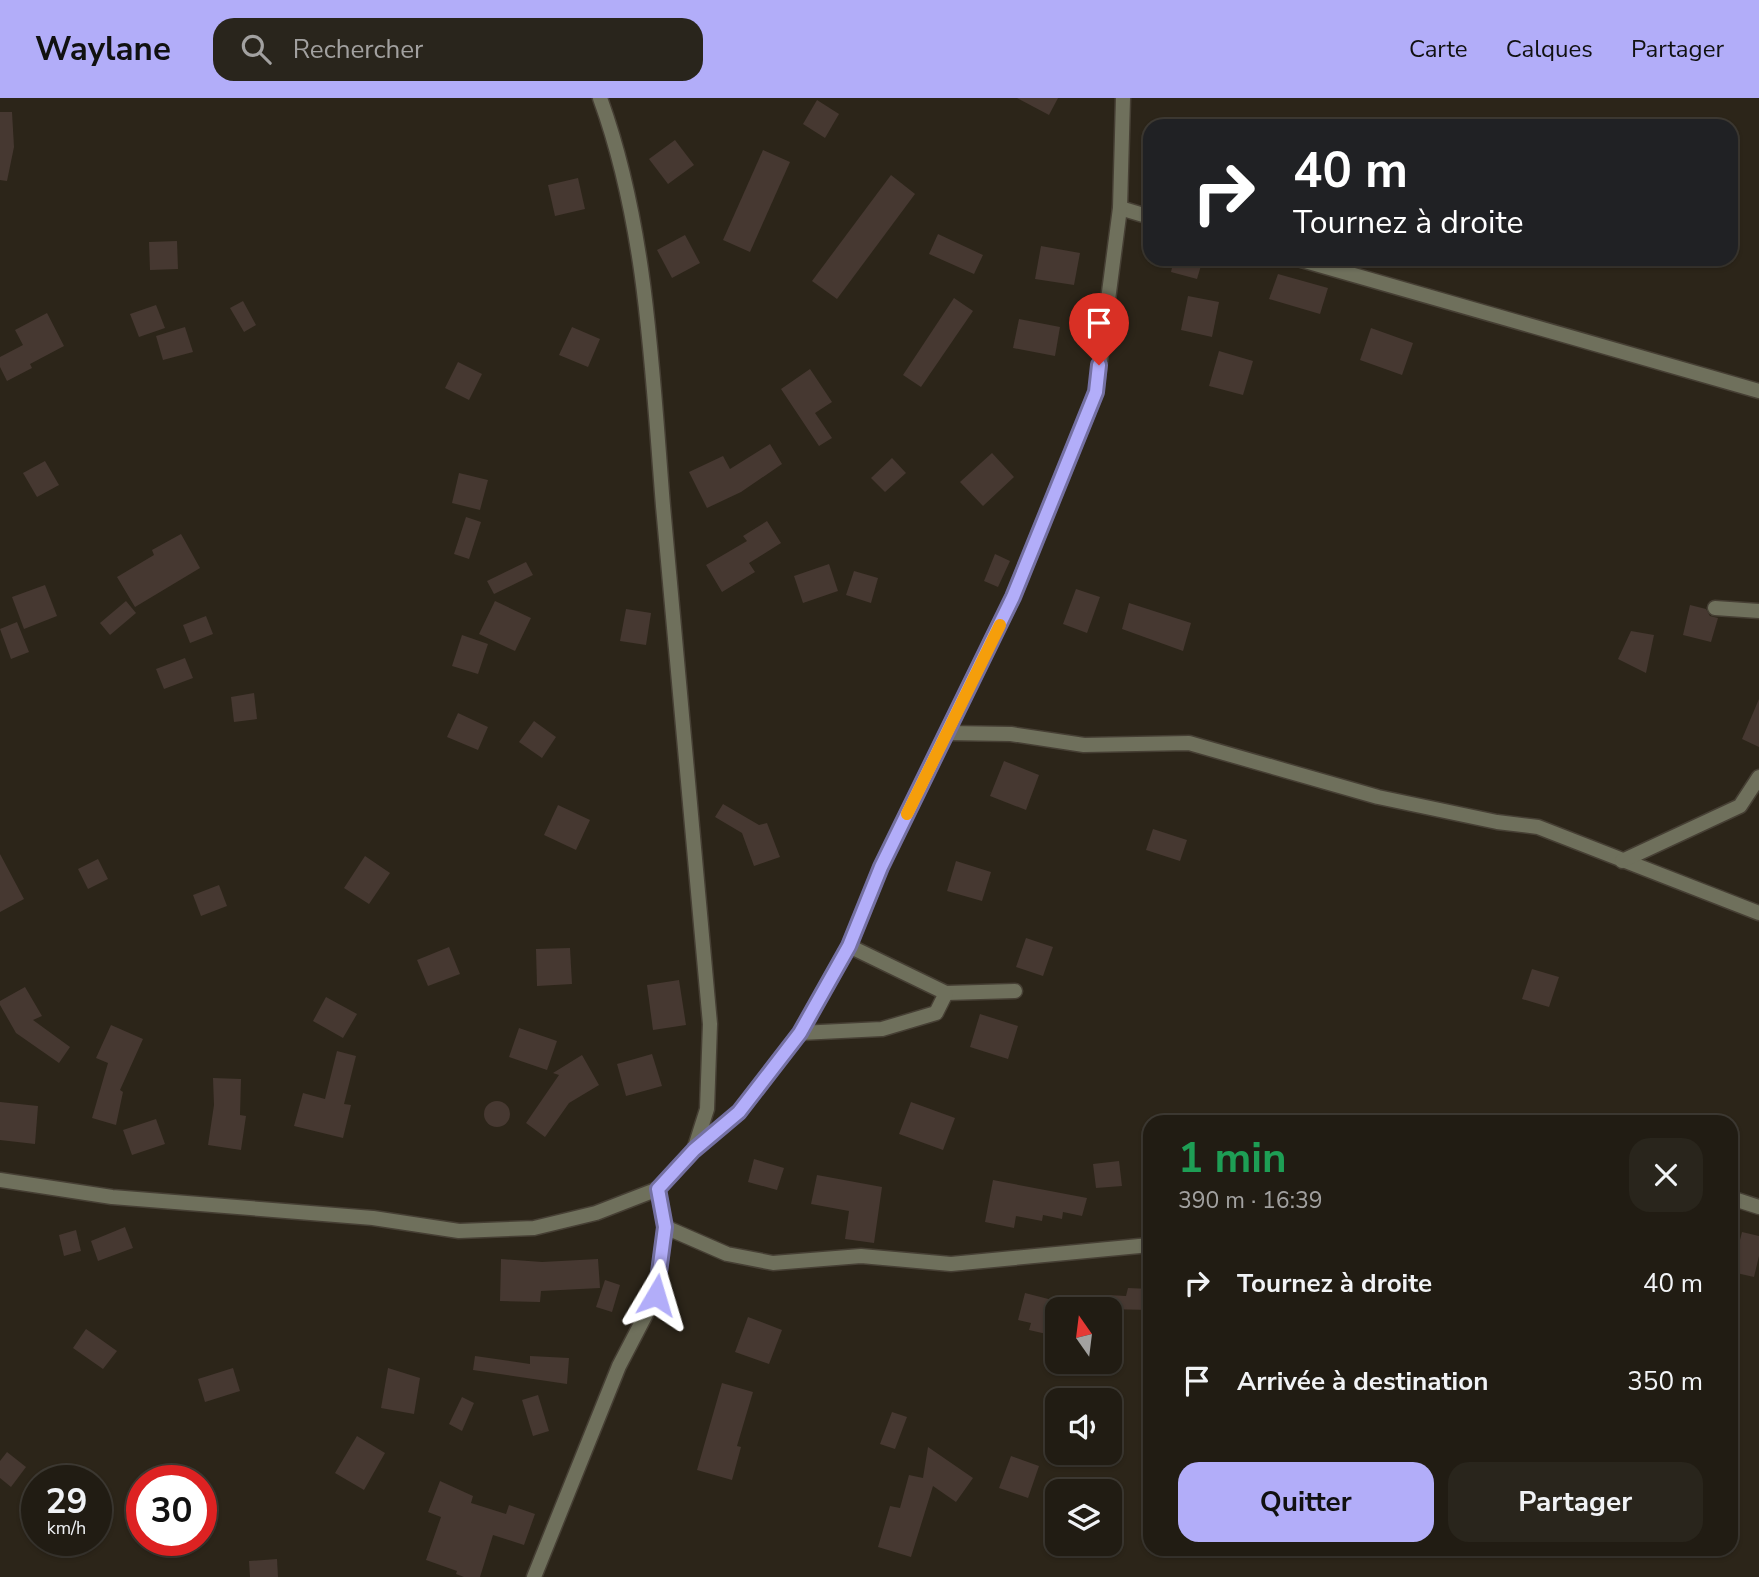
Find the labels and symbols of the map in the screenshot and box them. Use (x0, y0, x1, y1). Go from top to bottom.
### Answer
pin (1069, 293, 1129, 365)
position arrow (619, 1258, 693, 1332)
north arrow (1045, 1297, 1122, 1374)
speed limit sign: 30 (126, 1465, 217, 1556)

